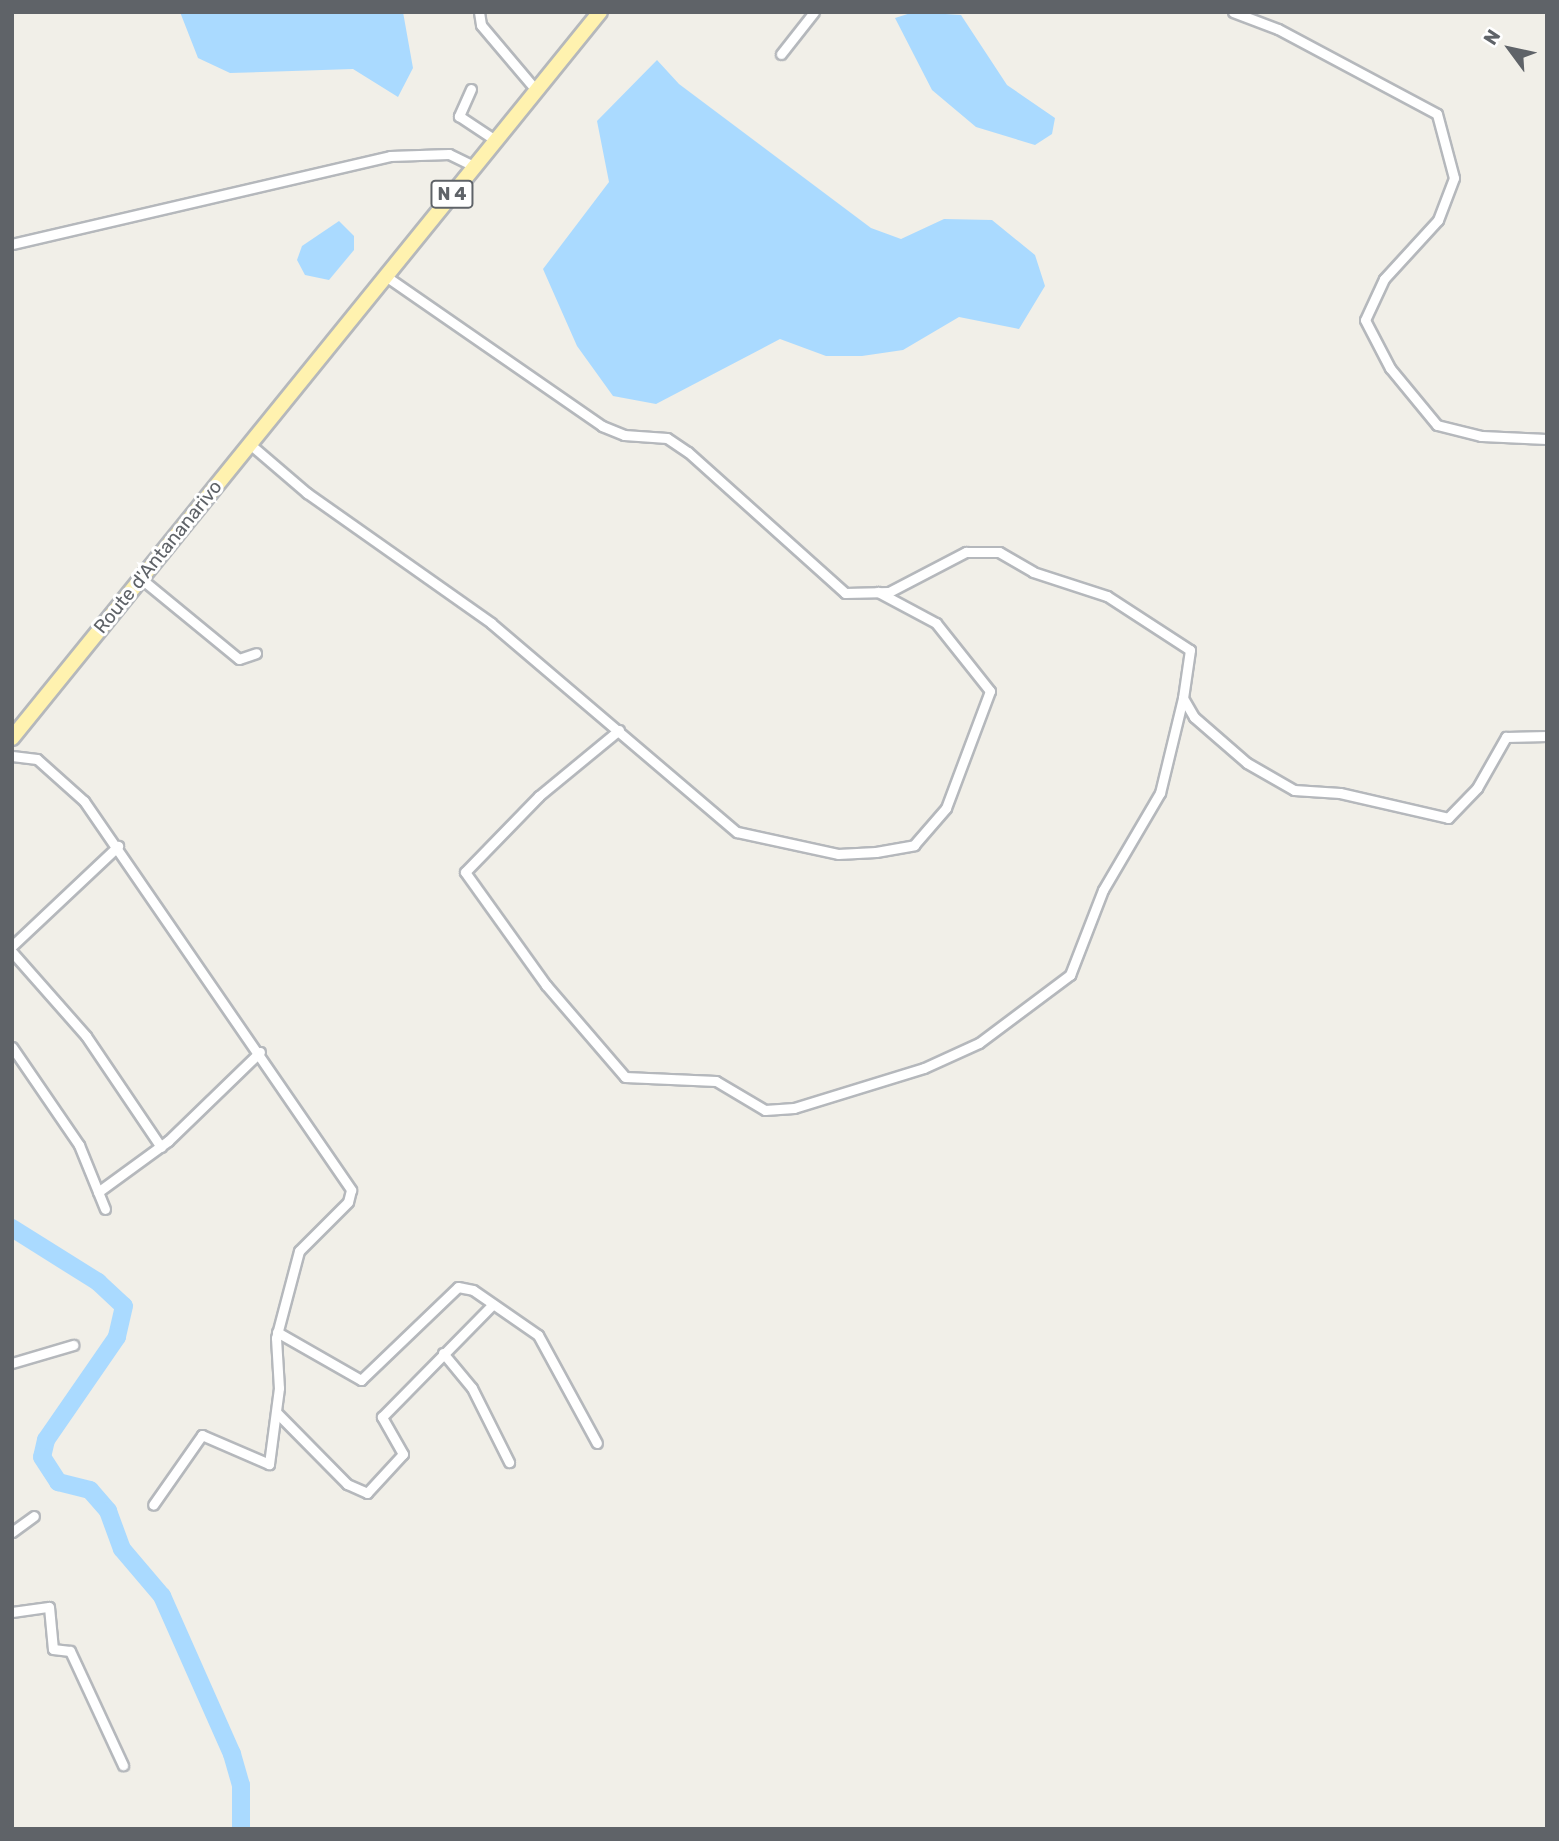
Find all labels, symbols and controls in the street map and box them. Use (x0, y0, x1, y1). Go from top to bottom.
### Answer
north arrow (1475, 14, 1545, 84)
text: N (1479, 25, 1505, 49)
road number: N 4 (429, 180, 475, 209)
street label: Route d'Antananarivo (89, 476, 227, 638)

